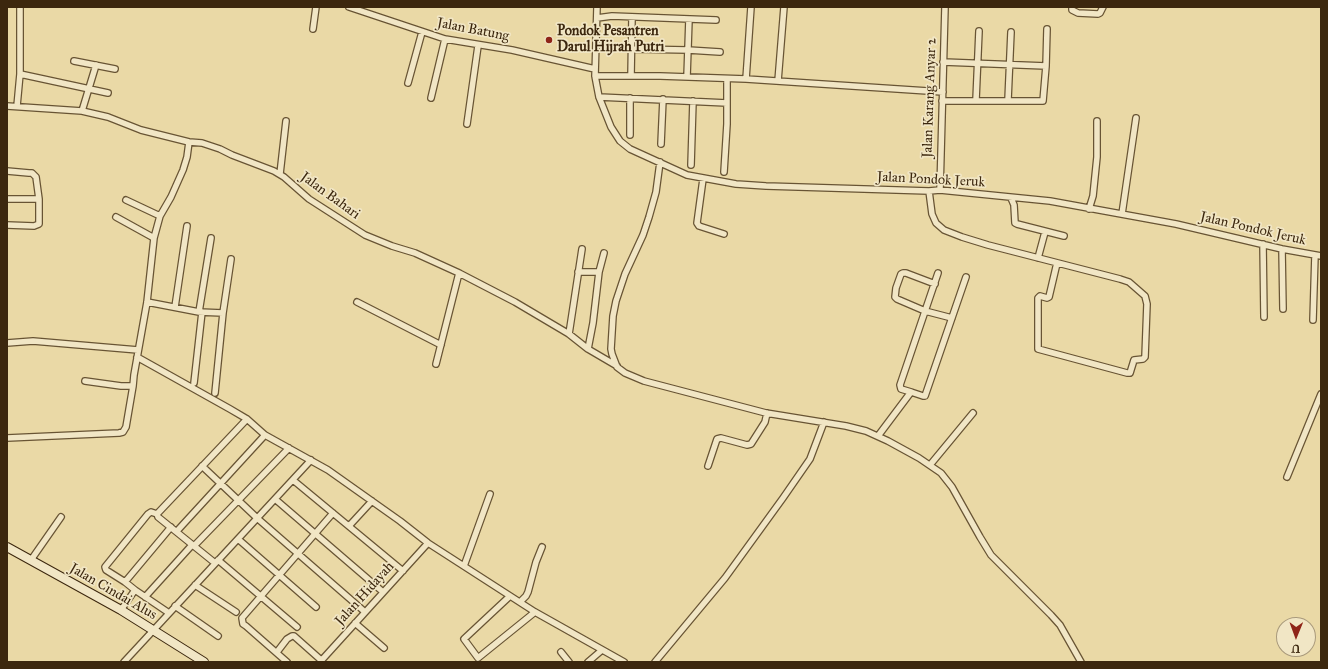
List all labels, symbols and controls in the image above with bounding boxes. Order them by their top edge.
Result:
street label: Jalan Batung [435,15,511,45]
place label: Pondok Pesantren Darul Hijrah Putri [557,24,664,56]
marker: Pondok Pesantren Darul Hijrah Putri [544,35,554,45]
street label: Jalan Karang Anyar 2 [920,38,940,158]
street label: Jalan Bahari [297,169,363,223]
street label: Jalan Pondok Jeruk [877,169,985,191]
street label: Jalan Pondok Jeruk [1198,209,1308,249]
street label: Jalan Hidayah [332,559,398,629]
street label: Jalan Cindai Alus [66,560,160,624]
north arrow [1276,617,1316,657]
text: U [1291,642,1300,655]

